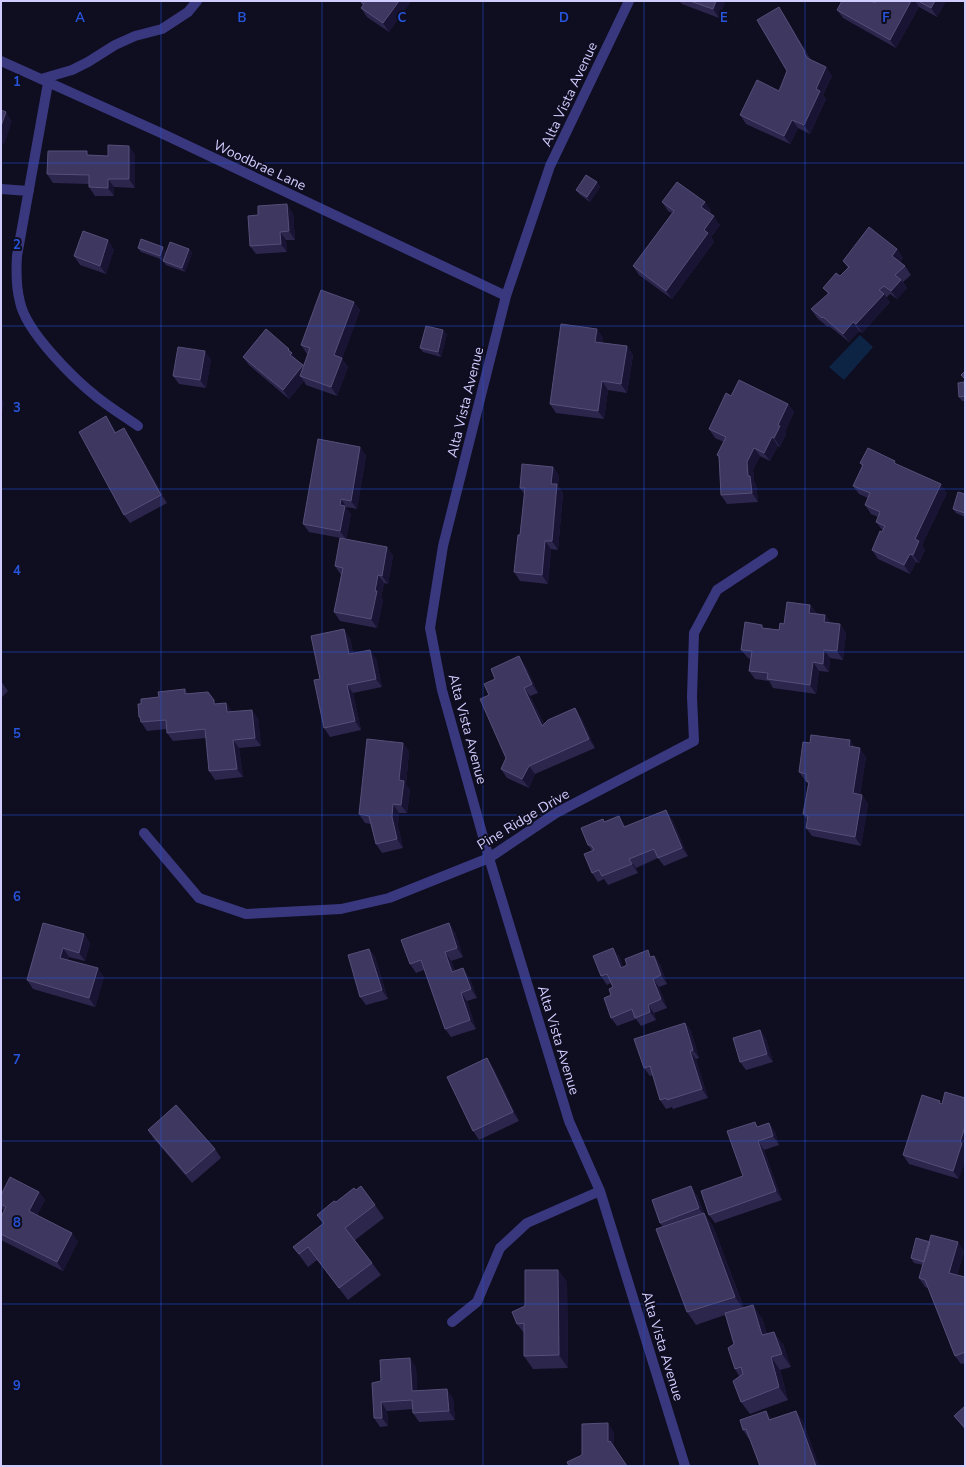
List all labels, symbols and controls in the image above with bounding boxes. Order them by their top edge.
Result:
text: A [75,9,85,27]
text: B [238,9,247,27]
text: C [398,9,407,27]
text: D [559,9,569,27]
text: E [720,9,728,27]
text: F [882,9,890,27]
street label: Alta Vista Avenue [537,39,602,150]
text: 1 [13,73,21,91]
street label: Woodbrae Lane [210,136,309,195]
text: 2 [13,236,21,254]
street label: Alta Vista Avenue [443,345,488,459]
text: 3 [13,399,21,417]
text: 4 [13,562,21,580]
street label: Alta Vista Avenue [444,672,491,786]
text: 5 [13,725,21,743]
street label: Pine Ridge Drive [474,784,573,854]
text: 6 [13,888,21,906]
street label: Alta Vista Avenue [533,983,584,1097]
text: 7 [13,1051,21,1069]
text: 8 [13,1214,21,1232]
street label: Alta Vista Avenue [637,1289,688,1403]
text: 9 [13,1377,21,1395]

